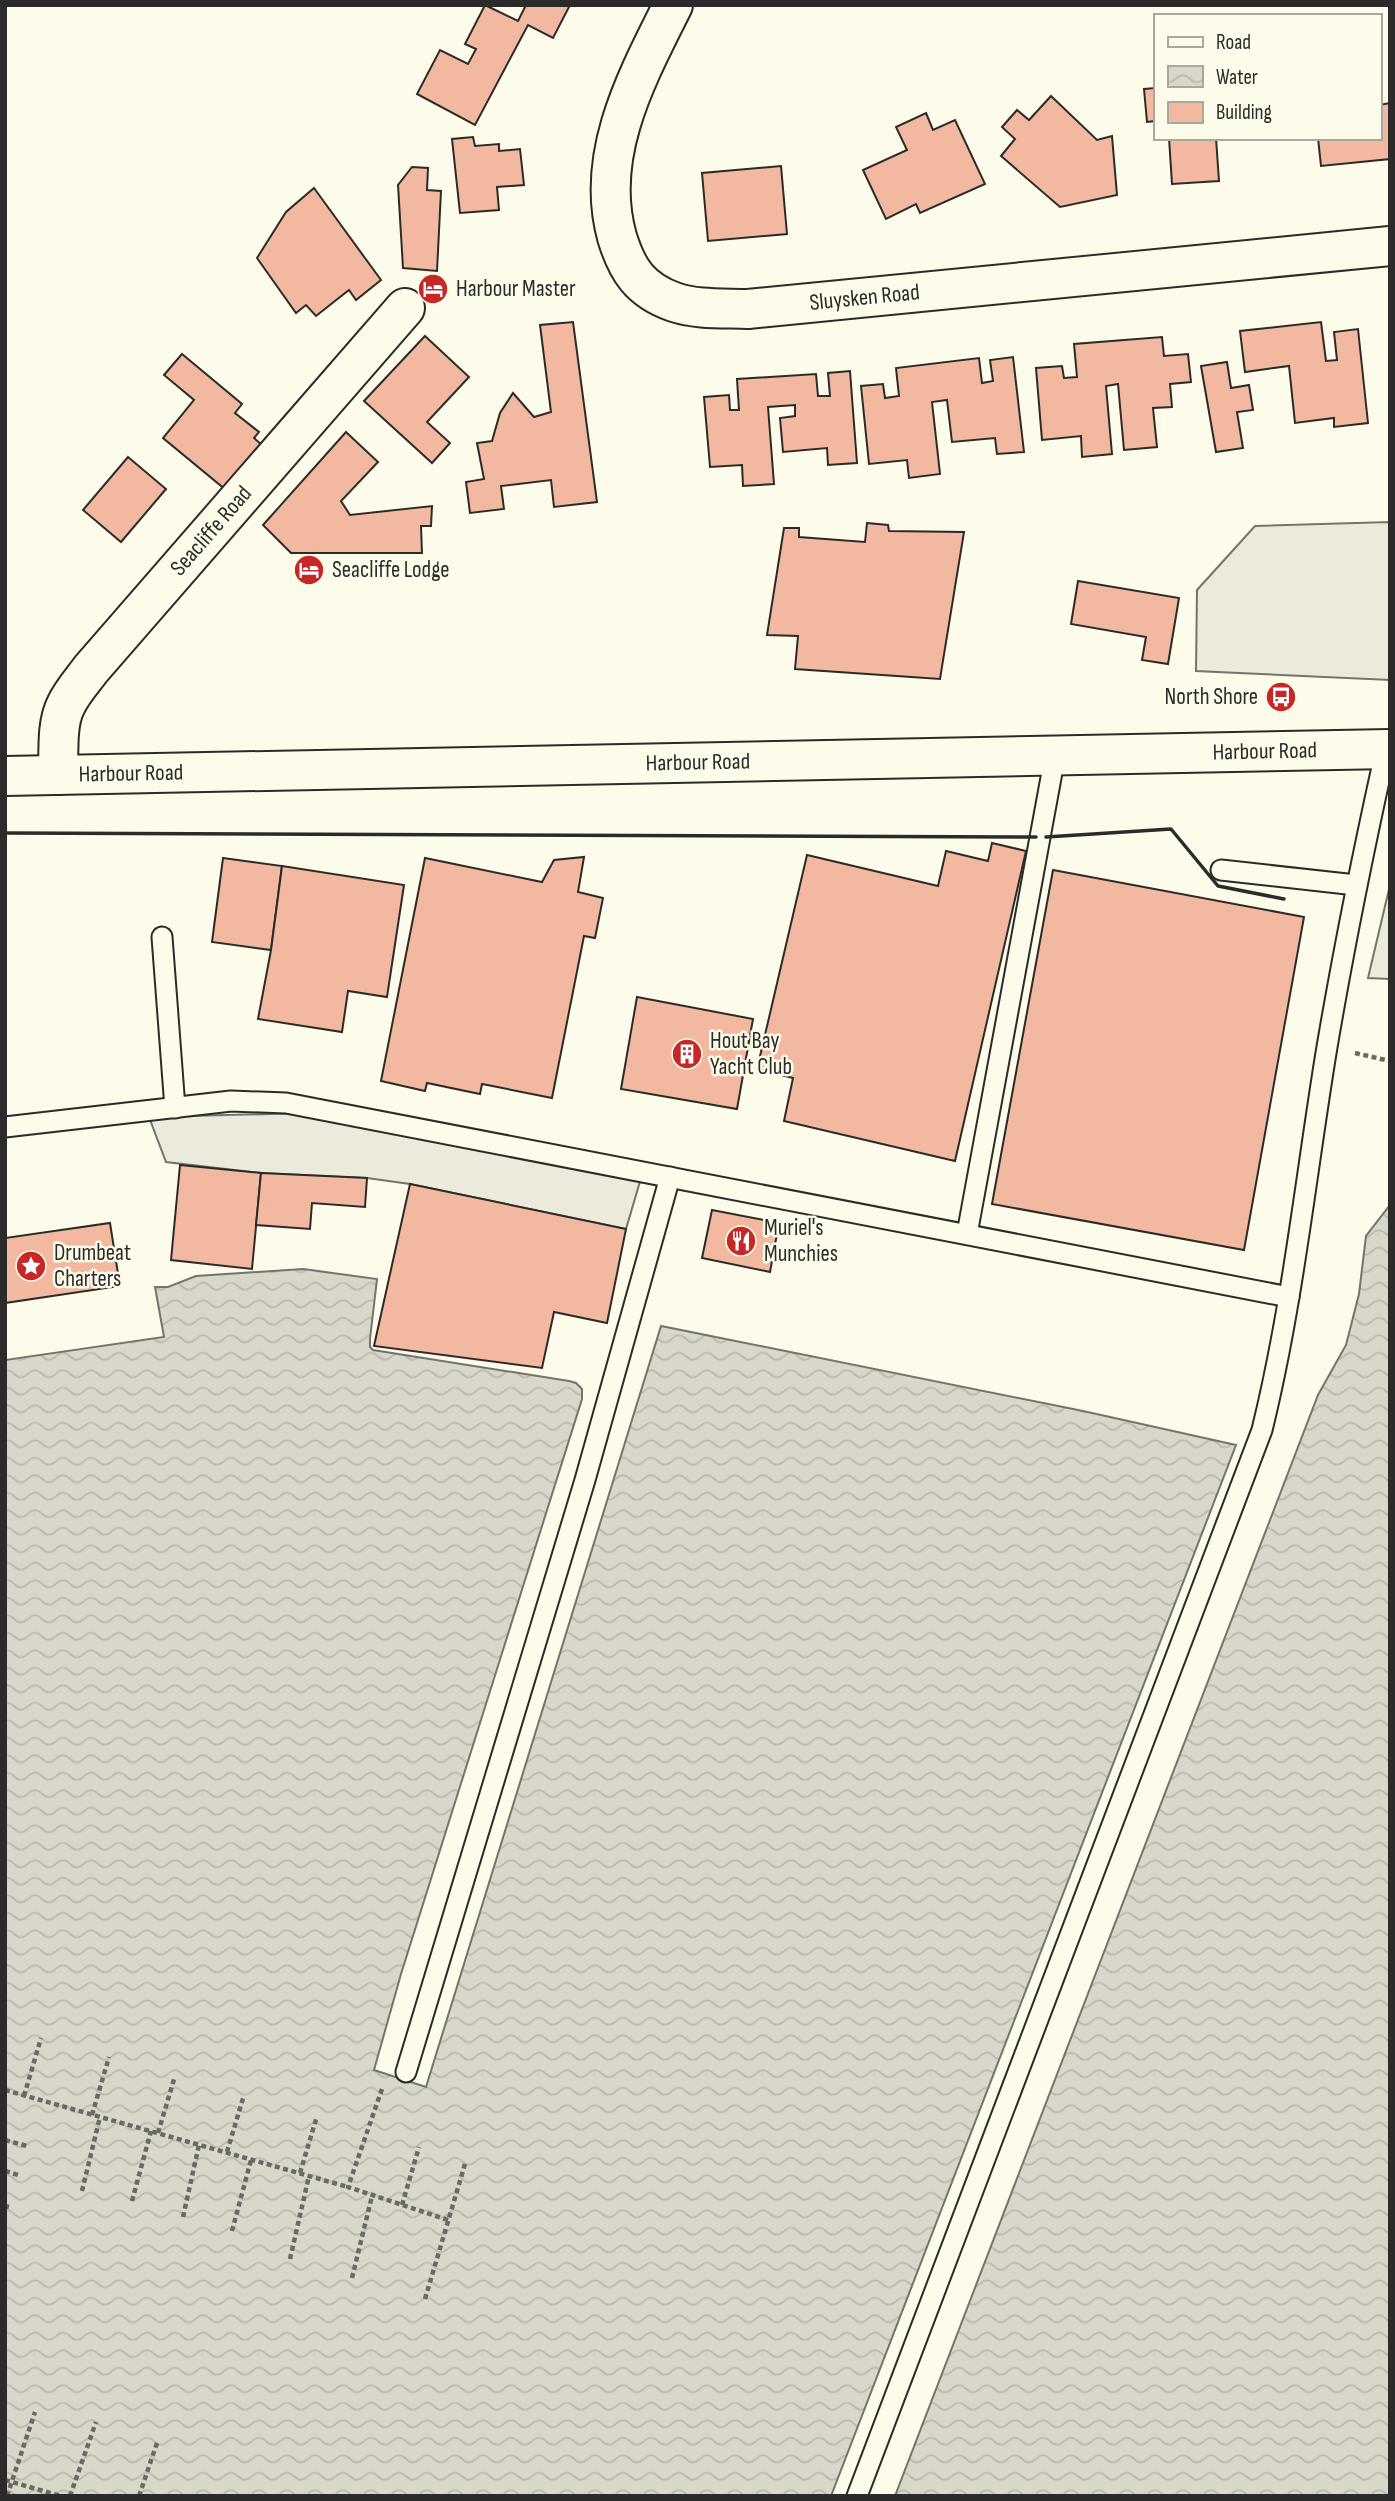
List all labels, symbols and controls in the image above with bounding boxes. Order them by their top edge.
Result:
legend [1154,14,1381,140]
text: Road [1216,30,1251,55]
text: Water [1216,65,1258,90]
text: Building [1216,100,1272,125]
hotel icon: Harbour Master [416,272,450,306]
place label: Harbour Master [456,275,576,303]
street label: Sluysken Road [808,278,921,317]
street label: Seacliffe Road [164,480,258,582]
hotel icon: Seacliffe Lodge [292,553,326,587]
place label: Seacliffe Lodge [332,556,450,584]
bus stop icon: North Shore [1264,680,1298,714]
place label: North Shore [1165,683,1258,711]
street label: Harbour Road [1212,736,1317,766]
street label: Harbour Road [645,747,750,778]
street label: Harbour Road [78,759,183,789]
place label: Hout Bay Yacht Club [710,1027,792,1081]
building icon: Hout Bay Yacht Club [670,1037,704,1071]
place label: Muriel's Munchies [764,1214,838,1268]
restaurant icon: Muriel's Munchies [724,1224,758,1258]
place label: Drumbeat Charters [54,1239,131,1293]
place icon: Drumbeat Charters [14,1249,48,1283]

